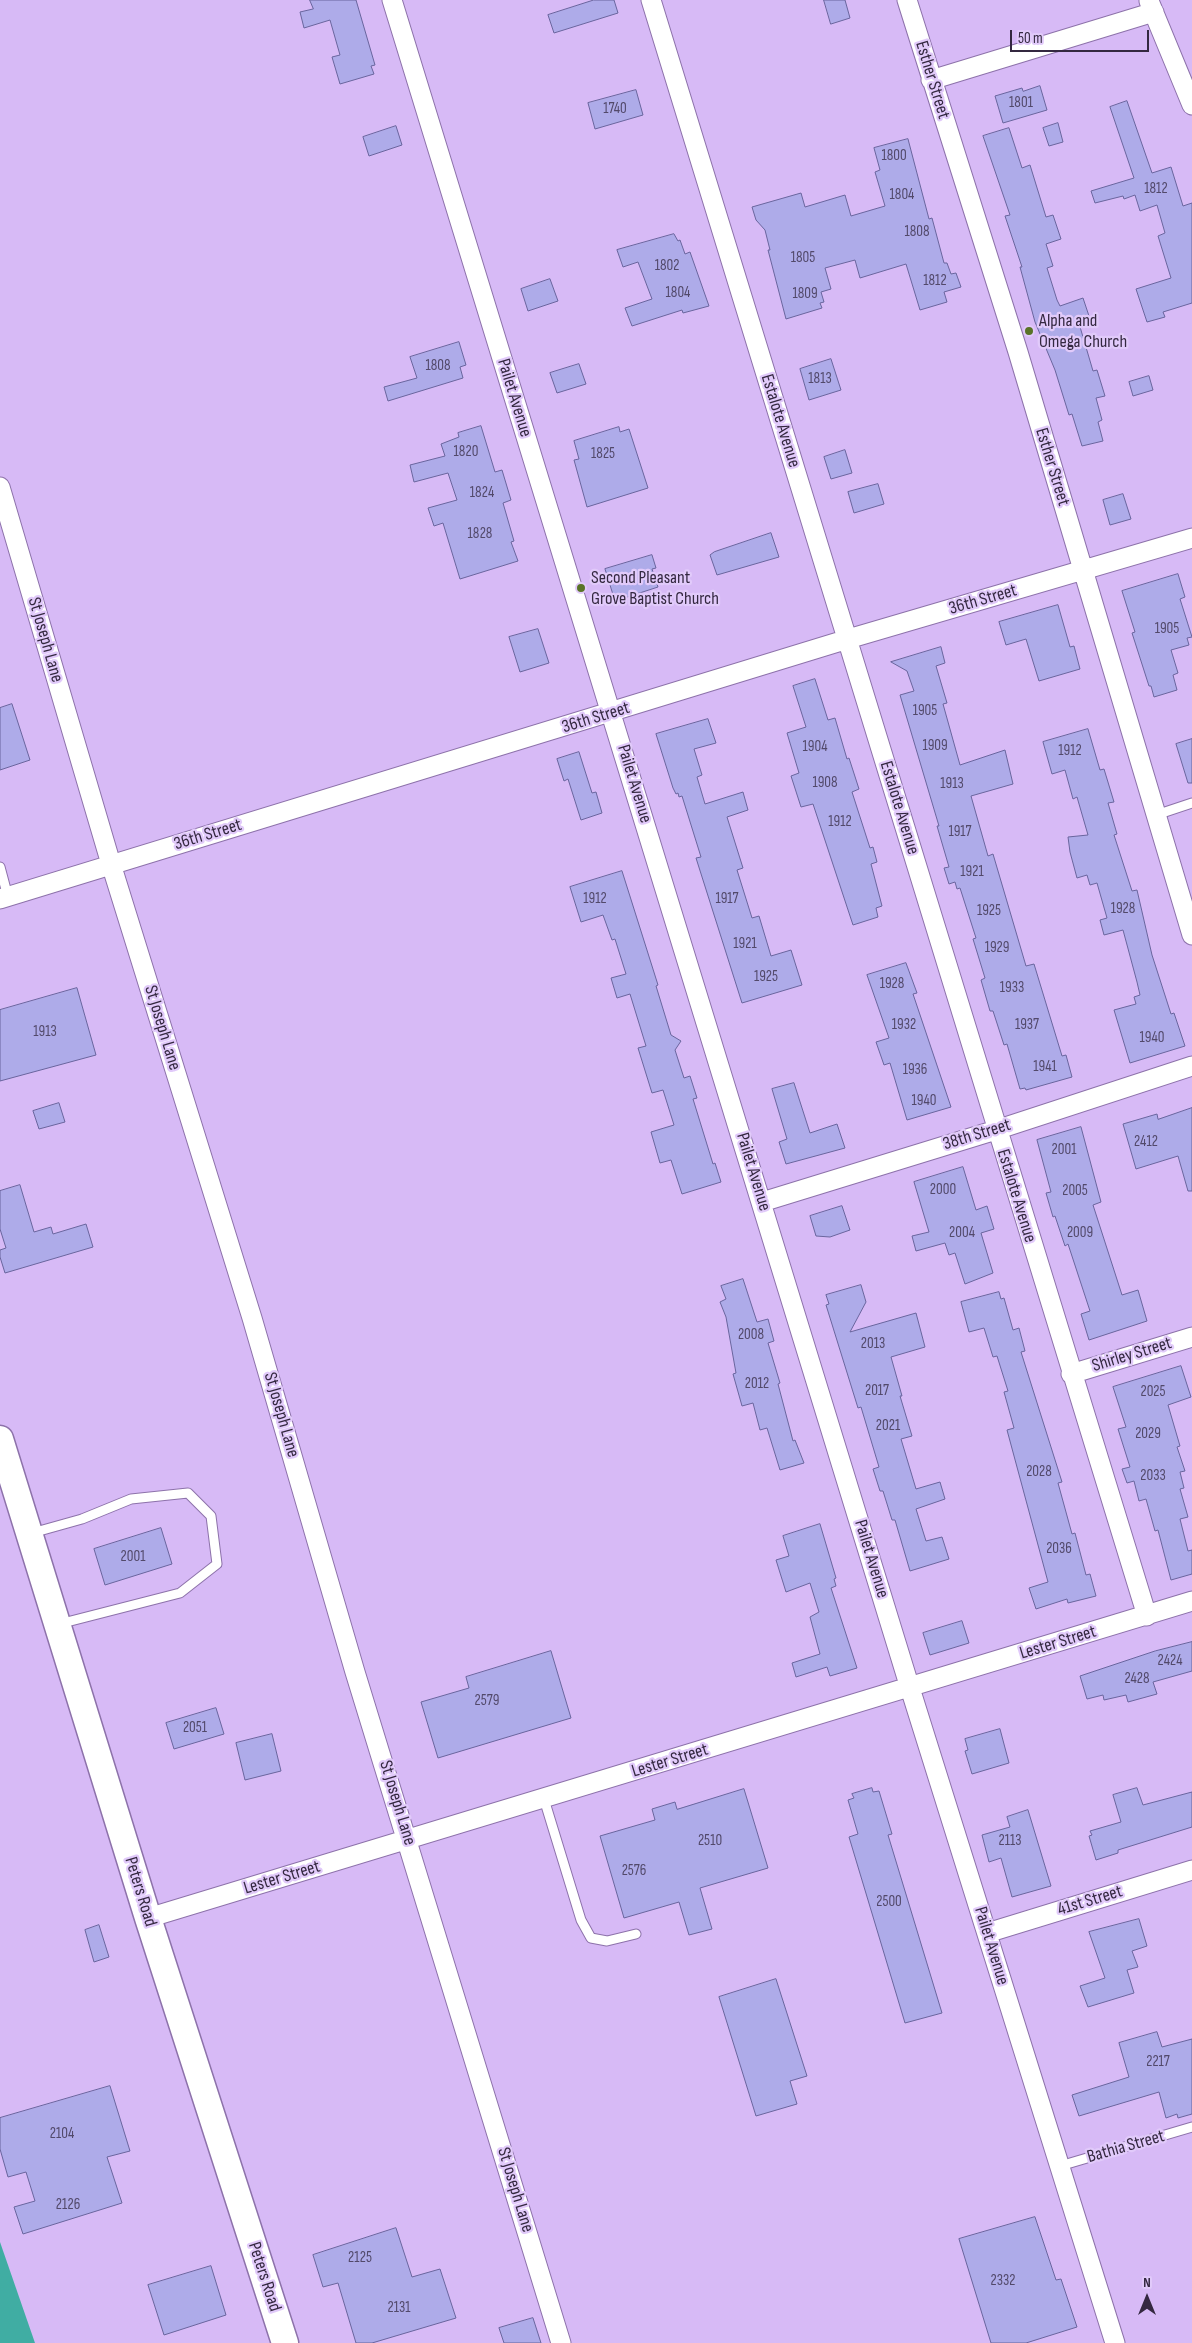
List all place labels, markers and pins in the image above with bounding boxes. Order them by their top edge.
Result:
place label: Alpha and Omega Church [1039,310,1127,352]
marker: Alpha and Omega Church [1023,325,1035,337]
place label: Second Pleasant Grove Baptist Church [591,567,719,610]
marker: Second Pleasant Grove Baptist Church [575,582,587,594]

